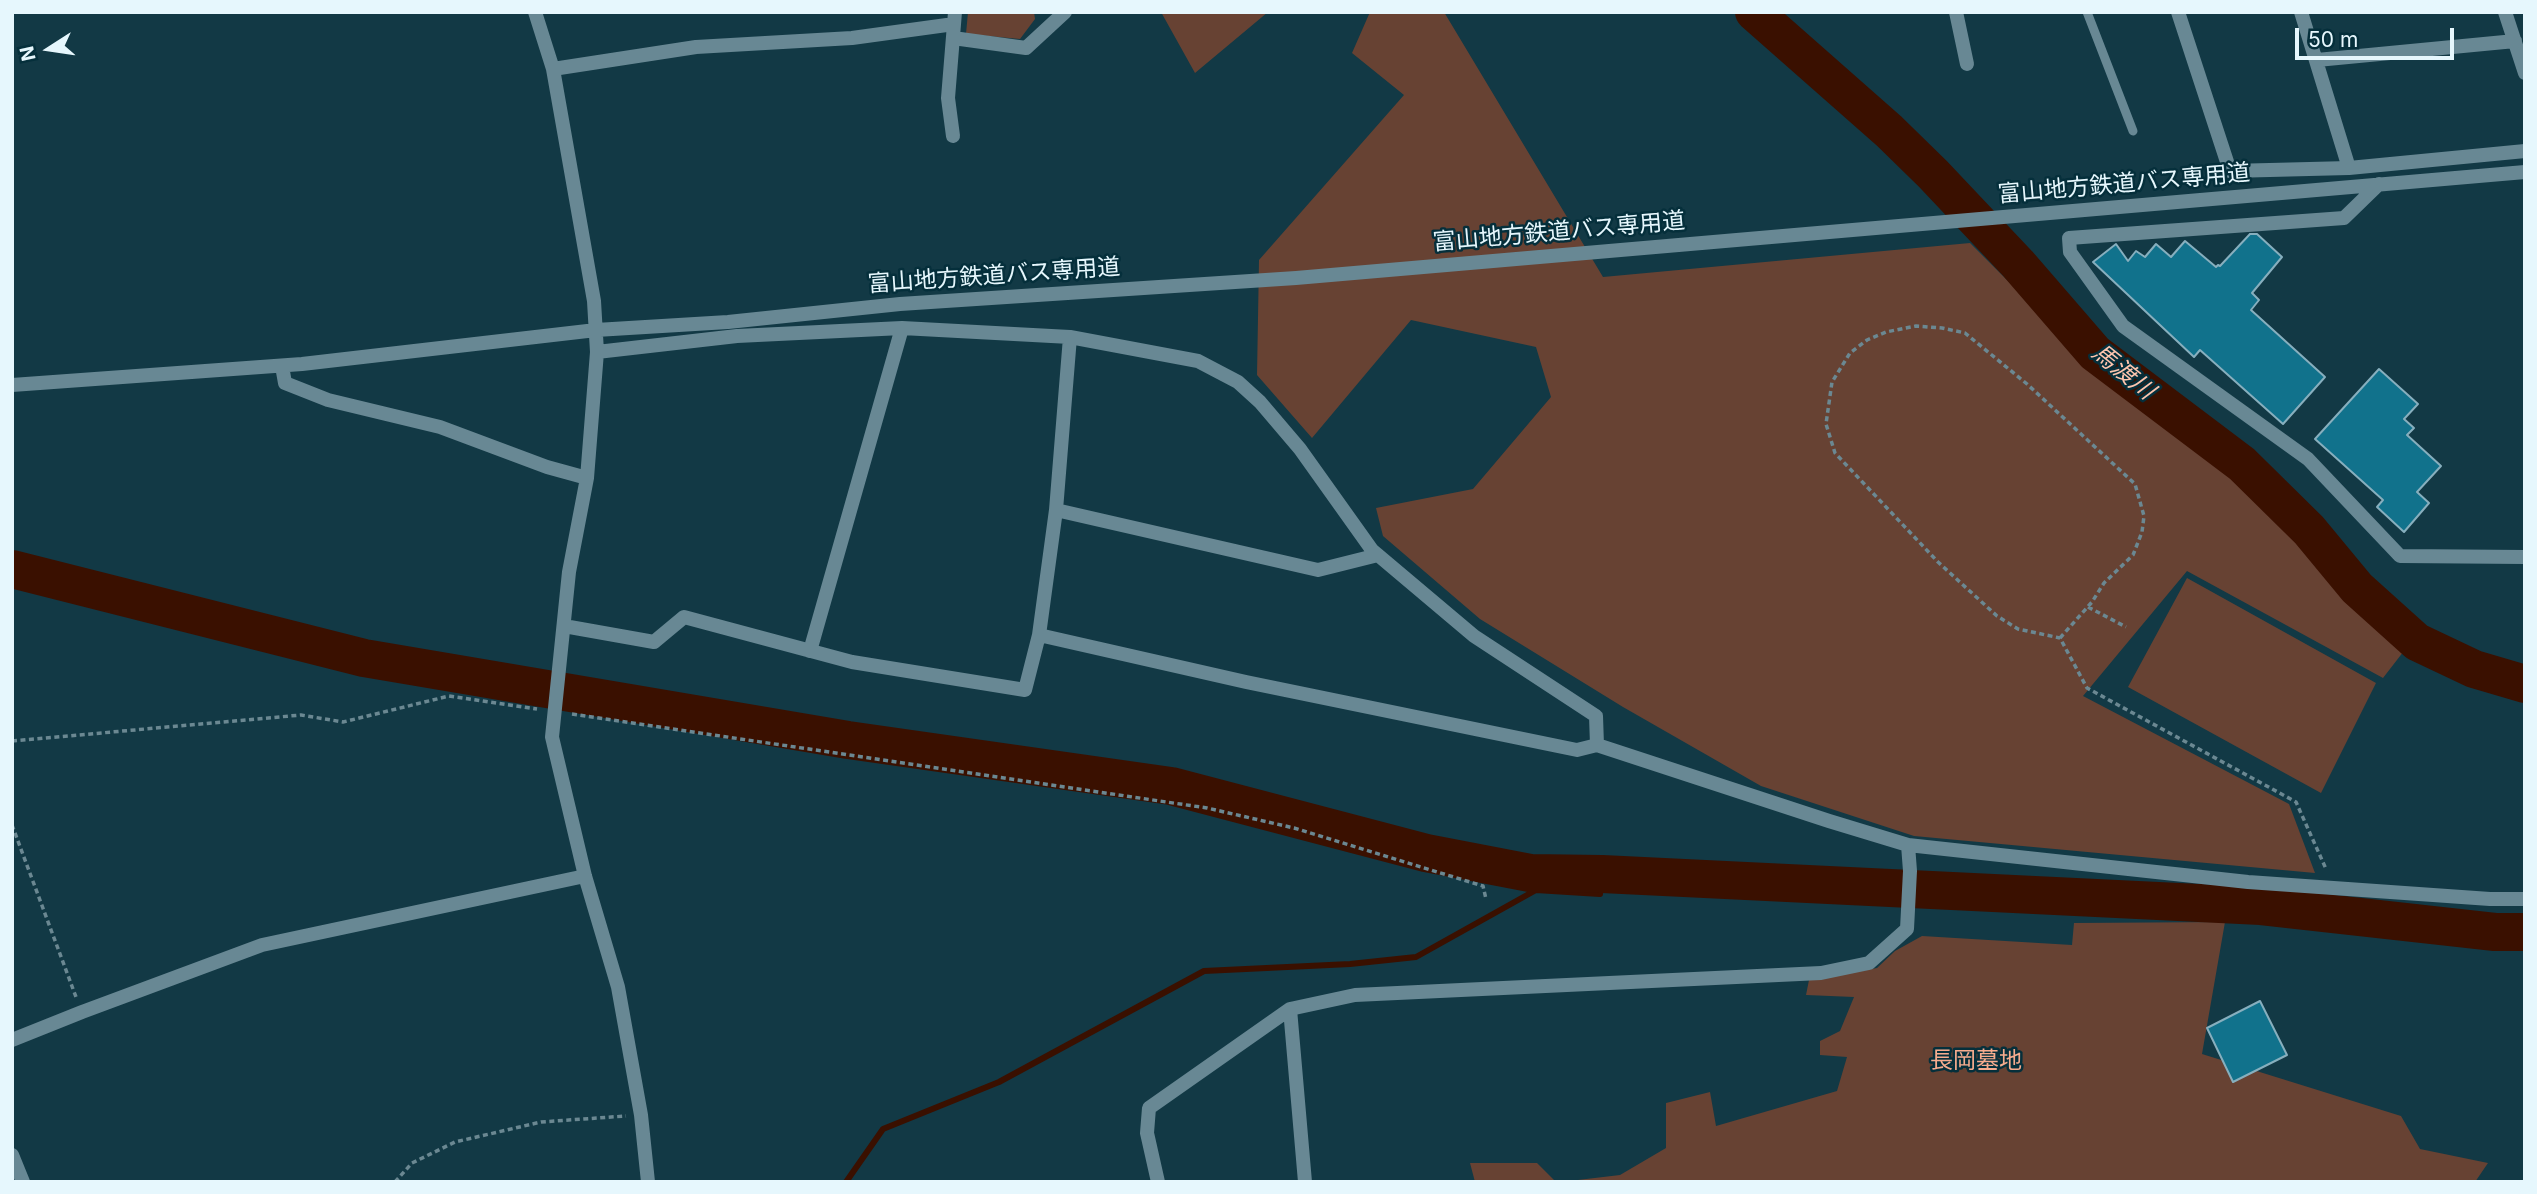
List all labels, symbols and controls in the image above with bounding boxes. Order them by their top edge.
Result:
north arrow [14,14,84,84]
scale bar [2299,14,2458,58]
text: 50 m [2308,27,2358,52]
text: N [15,44,41,63]
street label: 富山地方鉄道バス専用道 [1997,159,2251,209]
street label: 富山地方鉄道バス専用道 [1432,207,1686,257]
street label: 富山地方鉄道バス専用道 [867,253,1121,299]
water label: 馬渡川 [2086,338,2160,406]
park label: 長岡墓地 [1930,1047,2022,1075]

